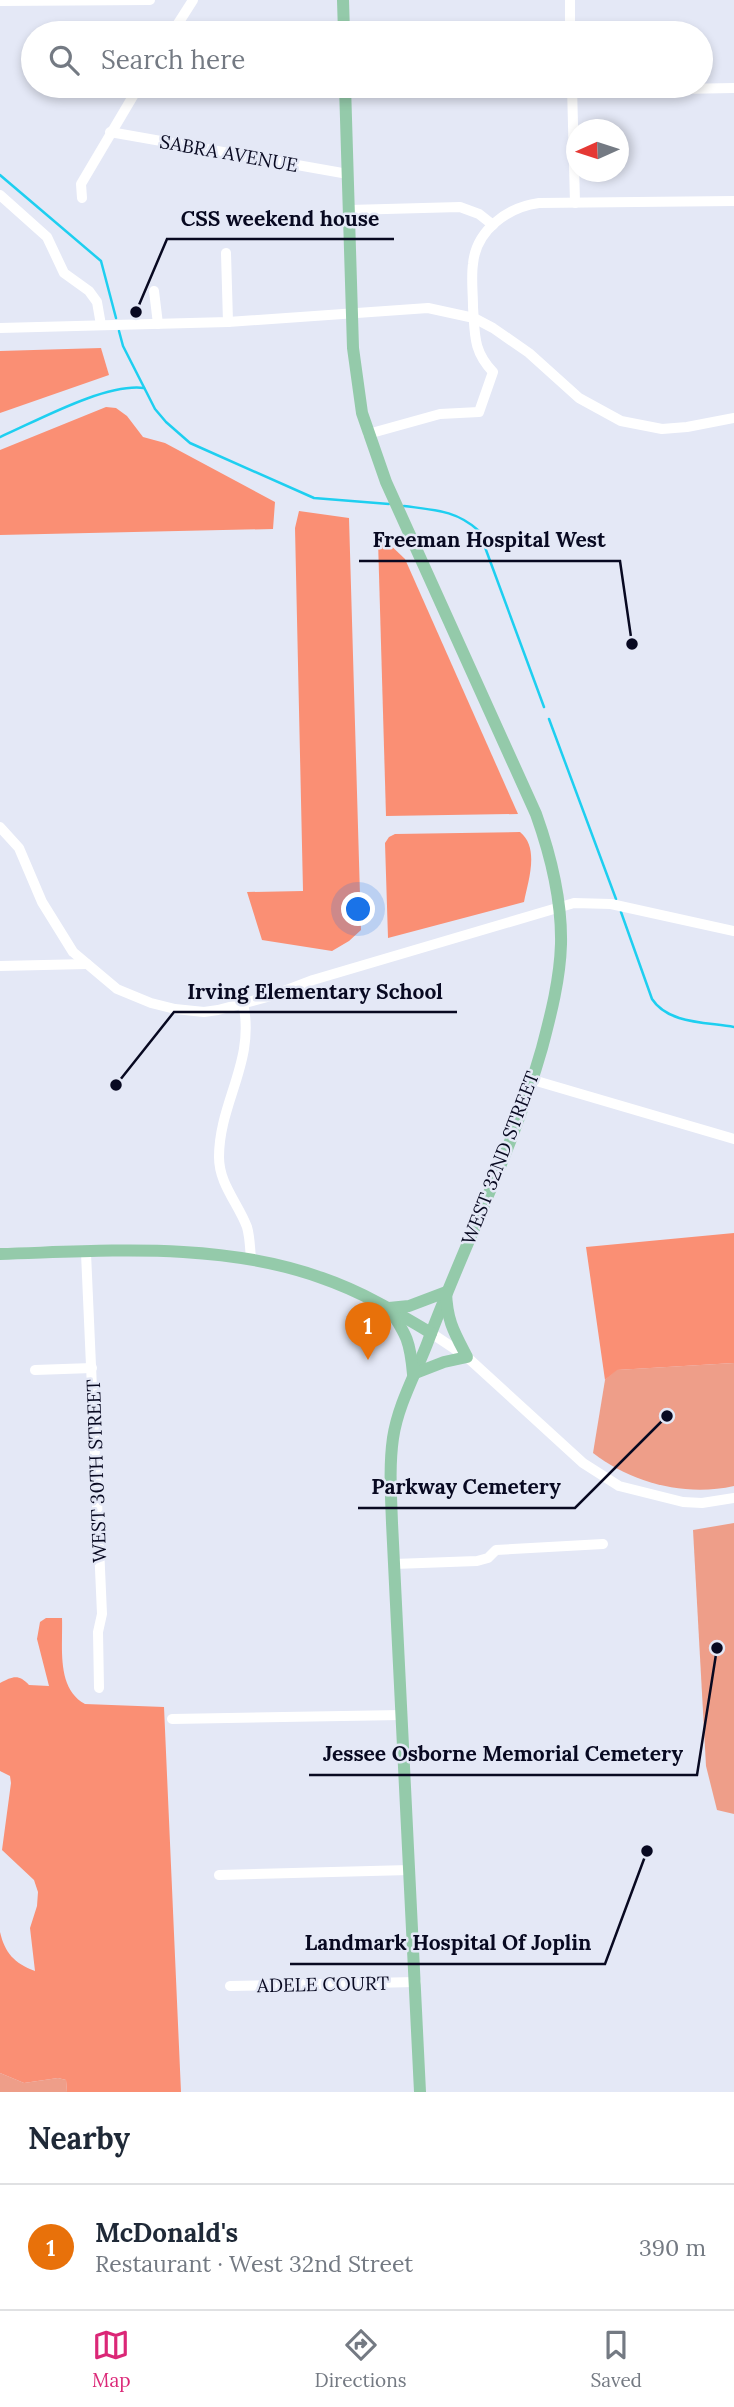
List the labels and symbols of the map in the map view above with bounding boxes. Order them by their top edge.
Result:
north arrow [566,119,629,182]
street label: SABRA AVENUE [158,129,300,177]
callout: CSS weekend house [167,197,394,239]
text: CSS weekend house [181,205,379,232]
callout: Freeman Hospital West [359,519,620,561]
text: Freeman Hospital West [372,526,606,553]
your location [341,892,375,926]
callout: Irving Elementary School [174,970,457,1012]
text: Irving Elementary School [187,978,443,1005]
street label: WEST 32ND STREET [456,1068,544,1248]
pin: 1 [345,1302,391,1360]
street label: WEST 30TH STREET [81,1379,111,1563]
callout: Parkway Cemetery [358,1466,575,1508]
text: Parkway Cemetery [371,1473,561,1500]
callout: Jessee Osborne Memorial Cemetery [309,1733,697,1775]
text: Jessee Osborne Memorial Cemetery [323,1740,683,1767]
callout: Landmark Hospital Of Joplin [290,1922,605,1964]
text: Landmark Hospital Of Joplin [305,1929,592,1956]
street label: ADELE COURT [256,1971,389,1997]

